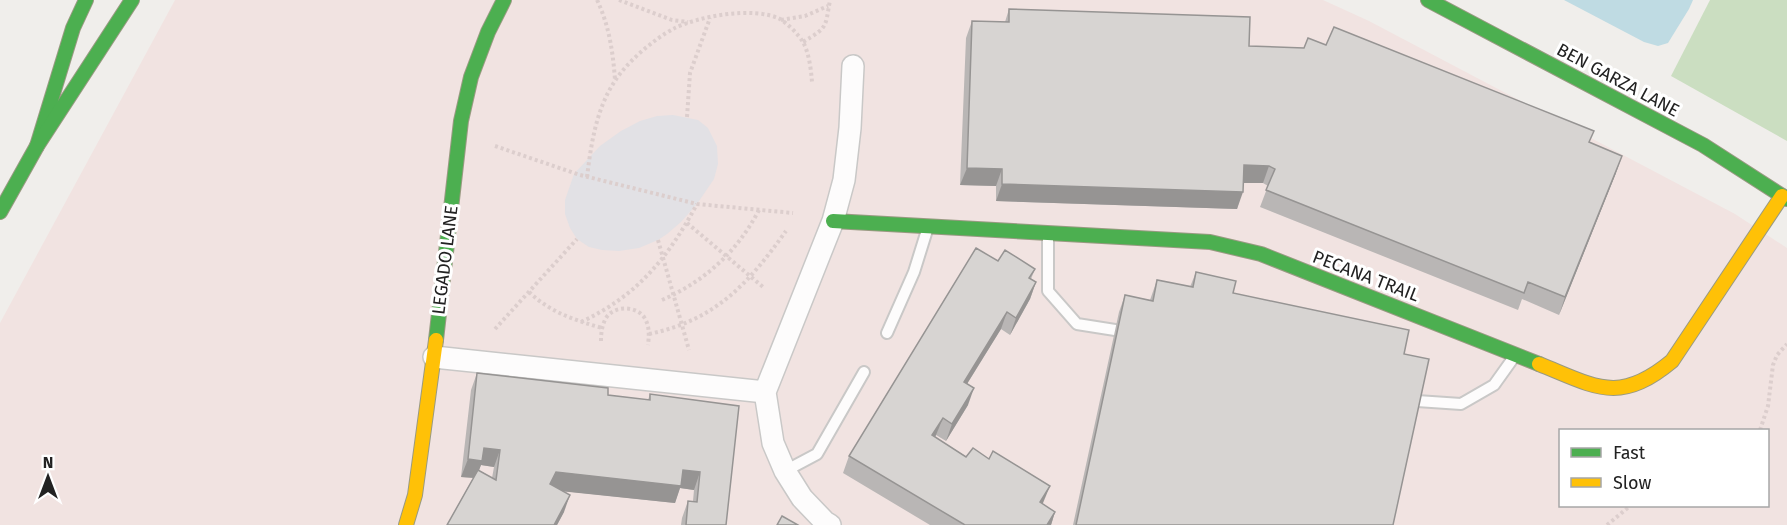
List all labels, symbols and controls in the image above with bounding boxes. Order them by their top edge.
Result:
street label: BEN GARZA LANE [1553,38,1683,122]
street label: LEGADO LANE [427,204,463,316]
street label: PECANA TRAIL [1310,246,1422,306]
legend [1559,429,1769,507]
text: Fast [1613,442,1646,464]
north arrow [18,447,78,507]
text: N [43,453,53,472]
text: Slow [1613,472,1652,494]

